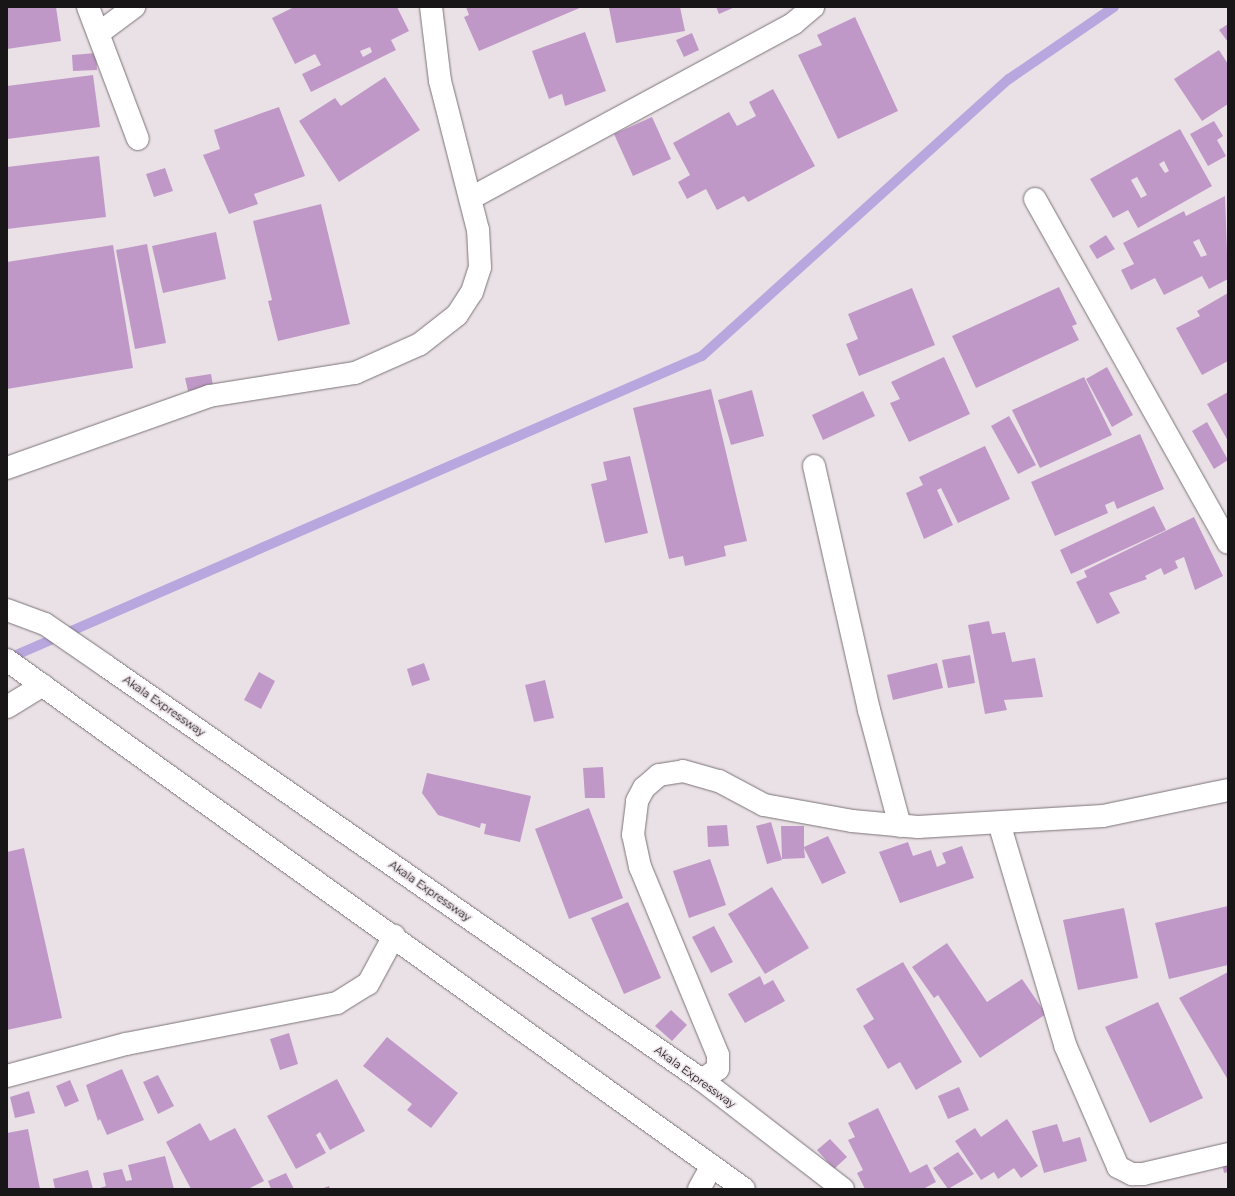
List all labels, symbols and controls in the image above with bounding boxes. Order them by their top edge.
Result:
street label: Akala Expressway [121,673,207,739]
street label: Akala Expressway [387,858,473,924]
street label: Akala Expressway [652,1043,738,1111]

